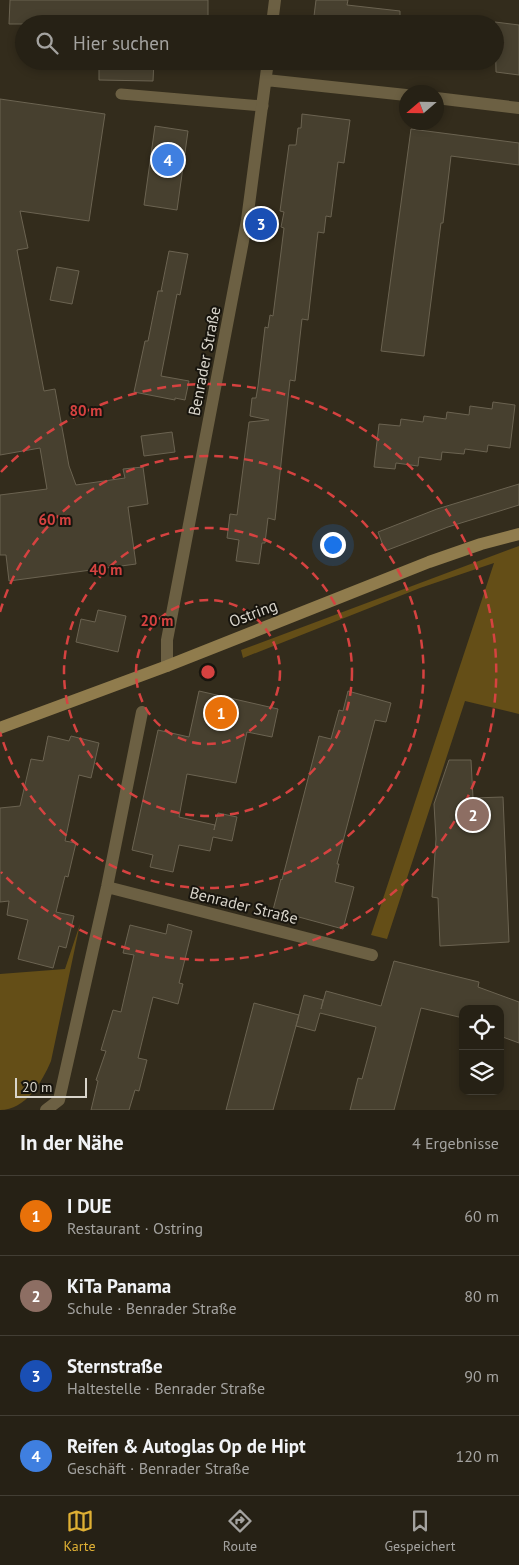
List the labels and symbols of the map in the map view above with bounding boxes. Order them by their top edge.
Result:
north arrow [399,85,444,130]
pin: 4 [152,141,184,179]
pin: 3 [245,205,277,243]
street label: Benrader Straße [184,305,224,417]
text: 80 m [70,401,102,420]
text: 60 m [39,510,71,529]
your location [320,532,346,558]
text: 40 m [90,560,122,579]
street label: Ostring [226,595,280,631]
text: 20 m [141,611,173,630]
centre of rings [199,663,217,681]
pin: 1 [205,694,237,732]
pin: 2 [457,796,489,834]
street label: Benrader Straße [188,882,300,928]
scale bar [15,1075,88,1098]

